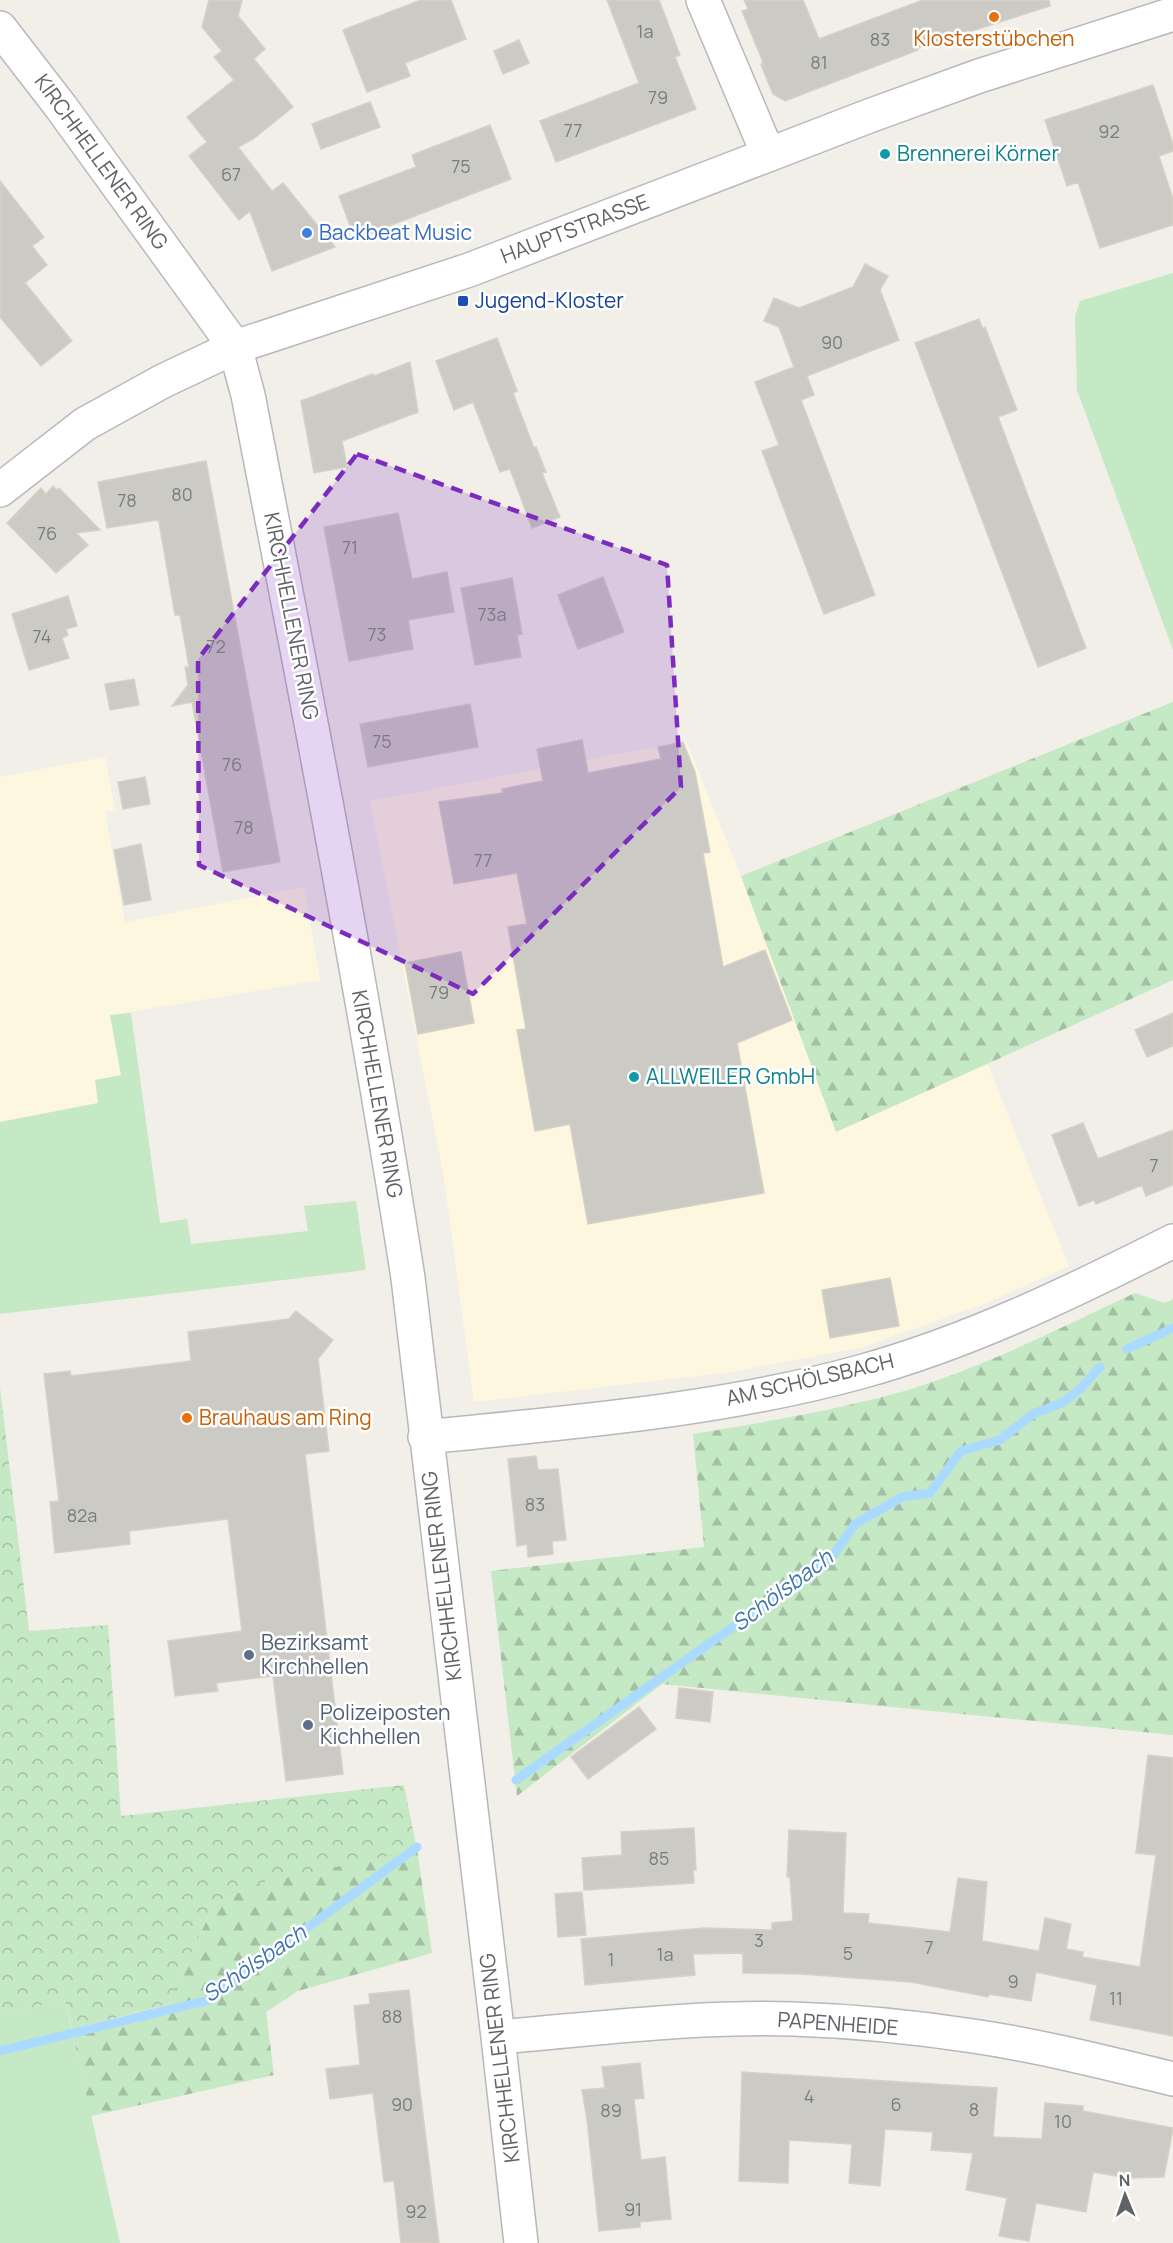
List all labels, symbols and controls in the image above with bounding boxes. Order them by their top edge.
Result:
marker: Klosterstübchen [987,10,1001,24]
house number: 1a [636,19,654,43]
place label: Klosterstübchen [914,24,1075,52]
house number: 83 [870,27,890,51]
house number: 81 [810,50,828,74]
street label: KIRCHHELLENER RING [29,68,175,255]
house number: 79 [648,85,668,109]
house number: 77 [564,118,582,142]
house number: 92 [1098,119,1120,143]
place label: Brennerei Körner [897,139,1059,167]
marker: Brennerei Körner [878,147,892,161]
house number: 75 [451,154,471,178]
house number: 67 [221,162,241,186]
street label: HAUPTSTRASSE [496,187,653,269]
place label: Backbeat Music [319,218,472,246]
marker: Backbeat Music [300,226,314,240]
place label: Jugend-Kloster [475,286,624,314]
marker: Jugend-Kloster [456,294,470,308]
house number: 90 [821,330,843,354]
house number: 80 [171,482,193,506]
house number: 78 [117,488,137,512]
street label: KIRCHHELLENER RING [258,510,326,722]
house number: 76 [37,521,57,545]
house number: 71 [342,535,358,559]
house number: 73a [478,602,507,626]
house number: 73 [368,622,387,646]
house number: 74 [33,624,51,648]
house number: 72 [206,634,226,658]
house number: 75 [372,729,392,753]
house number: 76 [222,752,242,776]
house number: 78 [234,815,254,839]
house number: 77 [474,848,492,872]
house number: 79 [429,980,449,1004]
street label: KIRCHHELLENER RING [346,988,410,1200]
place label: ALLWEILER GmbH [646,1062,815,1090]
marker: ALLWEILER GmbH [627,1070,641,1084]
house number: 7 [1149,1153,1159,1177]
street label: AM SCHÖLSBACH [723,1346,896,1412]
place label: Brauhaus am Ring [199,1403,372,1431]
marker: Brauhaus am Ring [180,1411,194,1425]
street label: KIRCHHELLENER RING [414,1470,468,1682]
house number: 83 [525,1492,545,1516]
house number: 82a [67,1503,97,1527]
water label: Schölsbach [725,1542,839,1638]
place label: Bezirksamt Kirchhellen [261,1628,369,1680]
marker: Bezirksamt Kirchhellen [242,1648,256,1662]
place label: Polizeiposten Kichhellen [320,1698,451,1750]
marker: Polizeiposten Kichhellen [301,1718,315,1732]
house number: 85 [649,1846,669,1870]
water label: Schölsbach [196,1917,312,2009]
house number: 3 [754,1928,764,1952]
house number: 7 [924,1935,934,1959]
house number: 5 [843,1941,853,1965]
house number: 1a [656,1942,674,1966]
house number: 1 [607,1947,615,1971]
street label: KIRCHHELLENER RING [472,1952,526,2164]
house number: 9 [1007,1969,1019,1993]
house number: 11 [1109,1986,1123,2010]
house number: 88 [382,2004,402,2028]
street label: PAPENHEIDE [777,2005,900,2041]
house number: 4 [804,2084,814,2108]
house number: 90 [391,2092,413,2116]
house number: 6 [890,2092,902,2116]
house number: 8 [969,2097,979,2121]
house number: 89 [600,2098,622,2122]
house number: 10 [1054,2109,1072,2133]
north arrow [1095,2165,1155,2225]
text: N [1118,2169,1131,2191]
house number: 91 [624,2197,642,2221]
house number: 92 [405,2199,427,2223]

